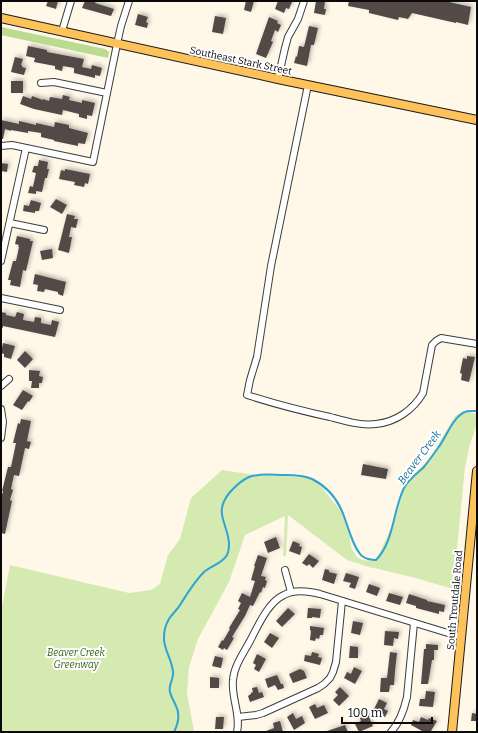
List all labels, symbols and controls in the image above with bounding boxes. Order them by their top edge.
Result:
street label: Southeast Stark Street [189,44,293,78]
water label: Beaver Creek [395,427,444,487]
street label: South Troutdale Road [445,550,465,650]
park label: Beaver Creek Greenway [47,647,106,671]
scale bar [342,699,432,725]
text: 100 m [348,706,383,720]

